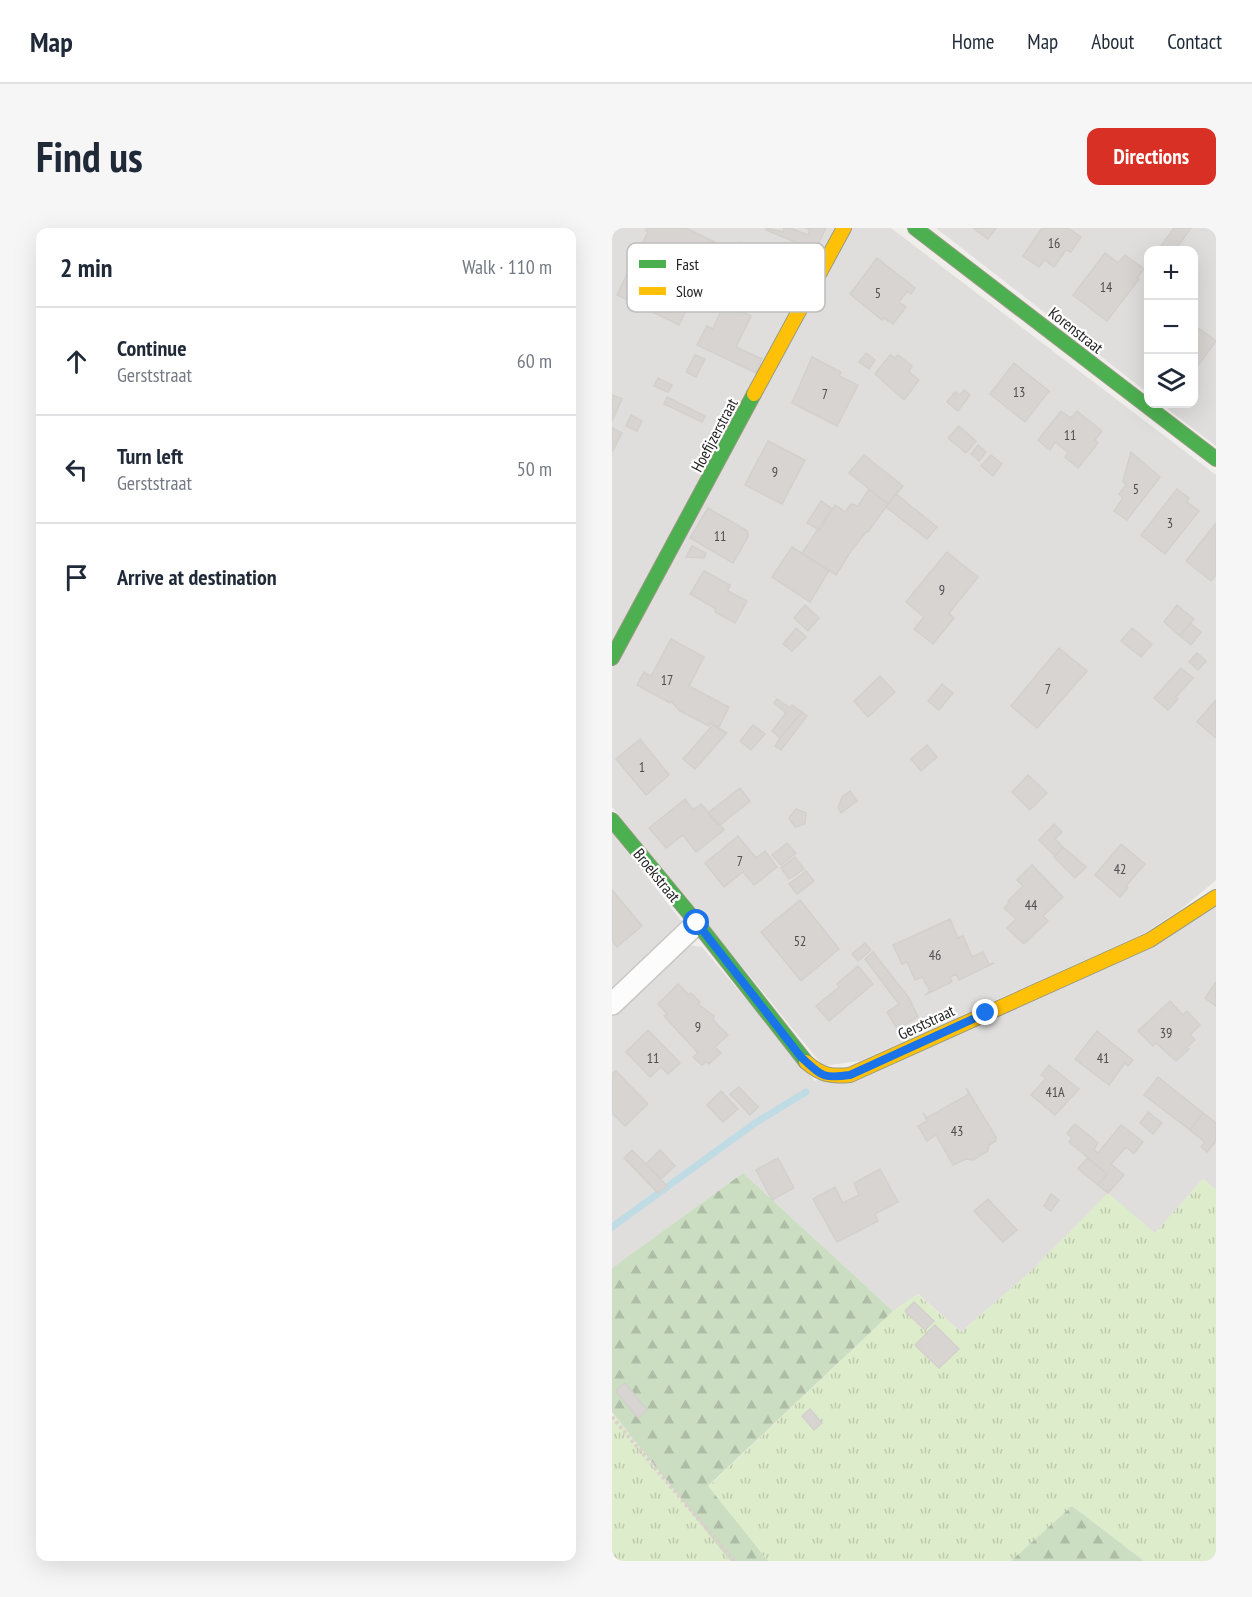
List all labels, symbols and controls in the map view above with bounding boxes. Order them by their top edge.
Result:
text: Map [30,23,73,60]
text: Home [952,28,994,55]
text: Map [1027,28,1058,55]
text: About [1091,28,1134,55]
text: Contact [1167,28,1222,55]
button: Directions [1087,128,1216,185]
text: Find us [36,129,143,184]
house number: 16 [1048,234,1060,252]
legend [627,243,825,312]
map controls [1144,246,1198,408]
button: + [1144,246,1198,300]
text: 2 min [60,251,113,284]
text: Walk · 110 m [462,254,552,280]
text: Fast [676,254,699,274]
house number: 14 [1100,278,1113,296]
text: Slow [676,281,703,301]
house number: 5 [875,284,881,302]
button: − [1144,300,1198,354]
street label: Korenstraat [1045,303,1108,358]
text: Continue [117,334,187,362]
icon: ahead [60,345,93,378]
text: 60 m [517,348,552,374]
button: layers [1144,354,1198,408]
text: Gerststraat [117,362,192,388]
house number: 13 [1013,383,1025,401]
house number: 7 [822,385,828,403]
street label: Hoefijzerstraat [686,394,742,475]
house number: 11 [1064,426,1076,444]
text: Turn left [117,442,183,470]
icon: left [60,453,93,486]
text: 50 m [517,456,552,482]
house number: 9 [772,463,778,481]
text: Gerststraat [117,470,192,496]
house number: 5 [1133,480,1139,498]
house number: 3 [1167,514,1173,532]
house number: 11 [714,527,726,545]
icon: arrive [60,561,93,594]
text: Arrive at destination [117,563,277,591]
house number: 9 [939,581,945,599]
house number: 17 [661,671,673,689]
house number: 7 [1045,680,1051,698]
house number: 1 [639,758,645,776]
street label: Broekstraat [629,844,685,906]
house number: 7 [737,852,743,870]
house number: 42 [1114,860,1126,878]
house number: 44 [1025,896,1038,914]
route start [683,909,709,935]
house number: 52 [794,932,806,950]
house number: 46 [929,946,941,964]
route end [972,999,998,1025]
street label: Gerststraat [895,1000,958,1044]
house number: 9 [695,1018,701,1036]
house number: 39 [1160,1024,1172,1042]
house number: 11 [647,1049,659,1067]
house number: 41 [1097,1049,1109,1067]
house number: 41A [1045,1083,1065,1101]
house number: 43 [951,1122,963,1140]

